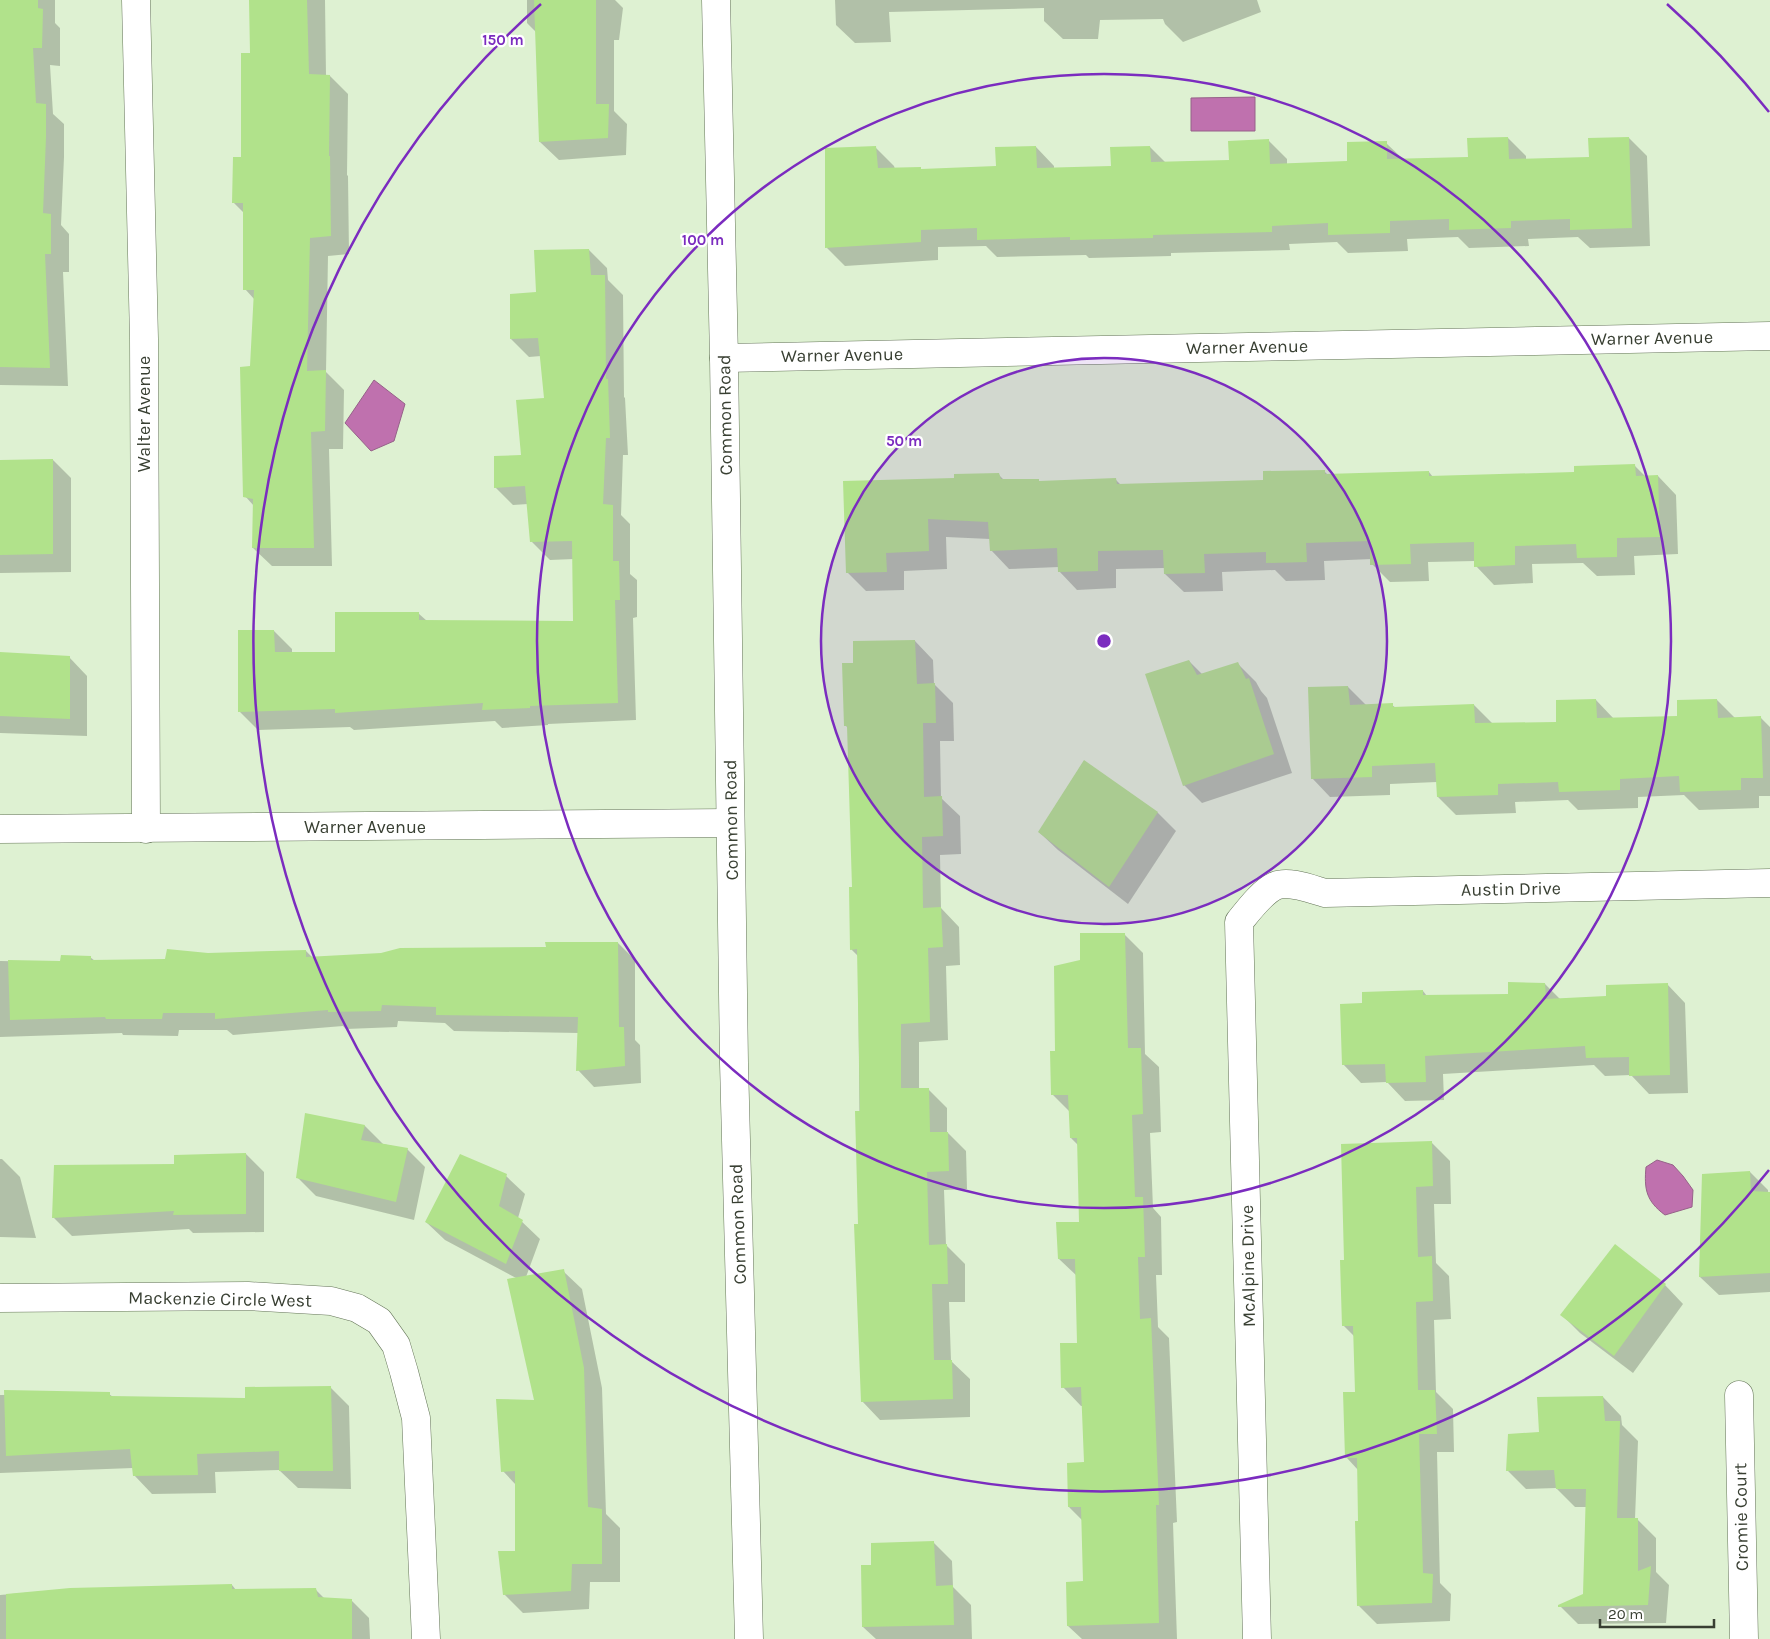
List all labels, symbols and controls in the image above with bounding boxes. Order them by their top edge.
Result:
text: 150 m [482,31,524,49]
text: 100 m [682,231,724,249]
street label: Warner Avenue [1591,326,1713,350]
street label: Warner Avenue [1186,335,1308,359]
street label: Warner Avenue [781,343,903,367]
street label: Common Road [713,354,737,476]
street label: Walter Avenue [133,356,155,472]
text: 50 m [886,432,922,450]
centre of rings [1095,632,1113,650]
street label: Common Road [719,759,743,881]
street label: Warner Avenue [304,816,426,838]
street label: Austin Drive [1461,877,1561,901]
street label: Common Road [725,1163,751,1285]
street label: McAlpine Drive [1236,1205,1260,1327]
street label: Mackenzie Circle West [128,1286,312,1312]
street label: Cromie Court [1729,1463,1753,1571]
scale bar [1600,1596,1714,1628]
text: 20 m [1608,1605,1643,1623]

